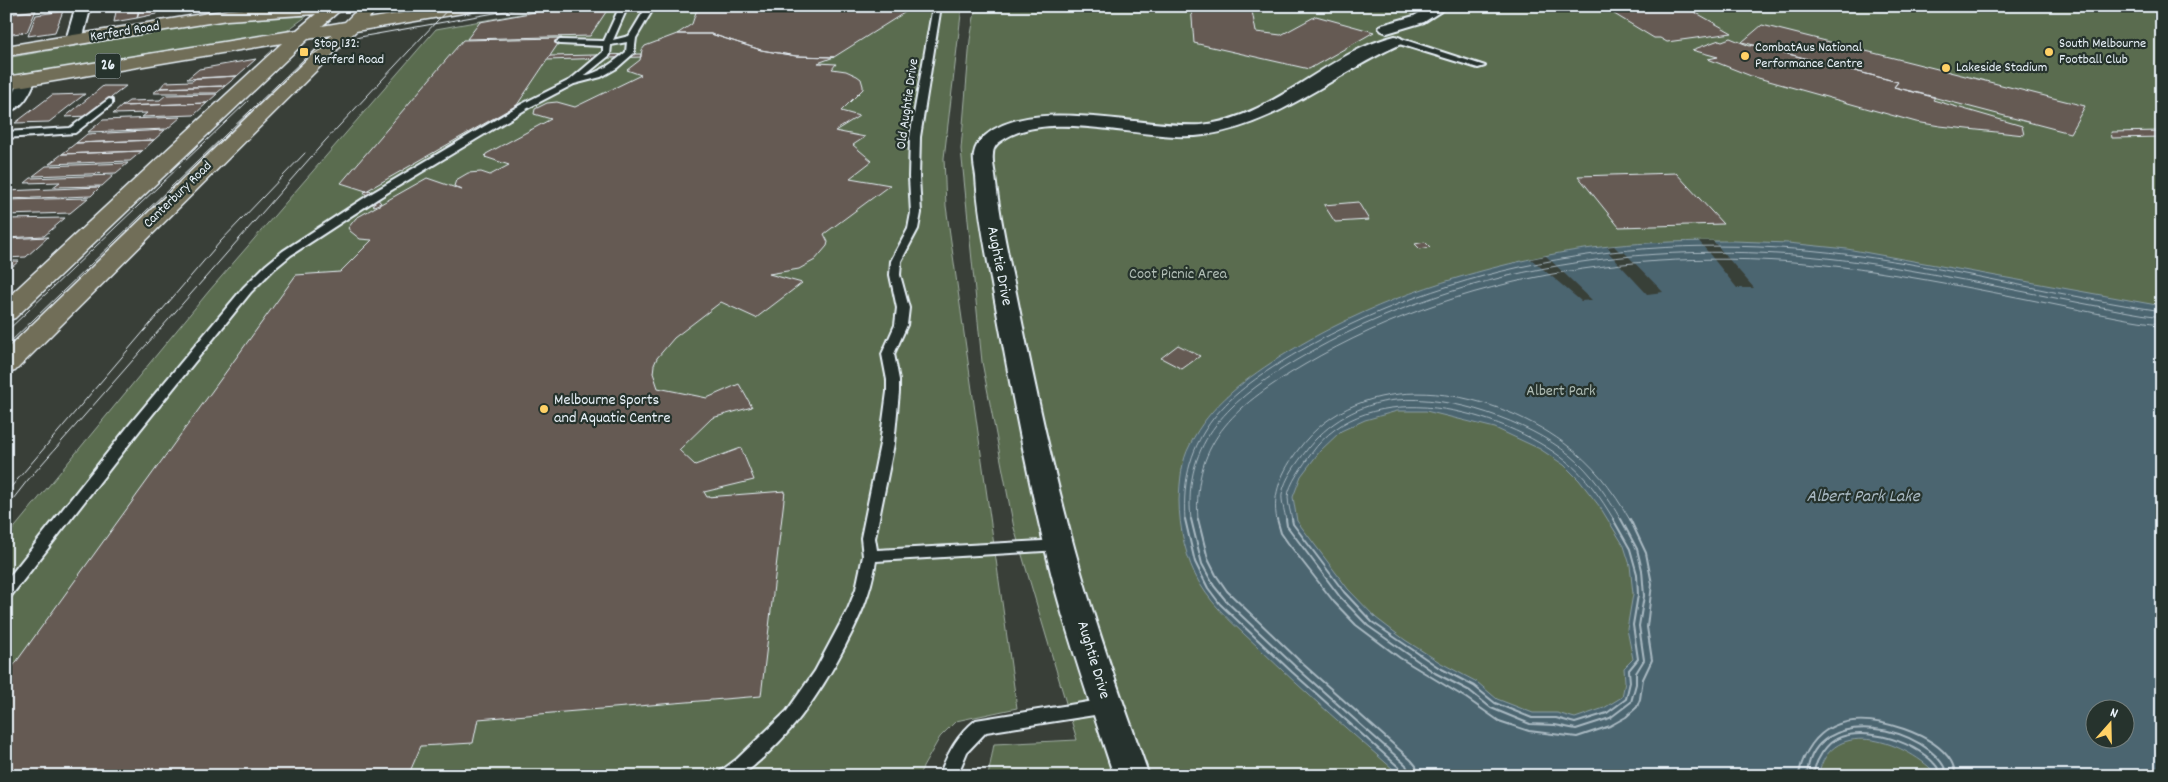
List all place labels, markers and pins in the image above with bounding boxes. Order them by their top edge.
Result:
place label: Stop 132: Kerferd Road [314,34,384,70]
place label: South Melbourne Football Club [2059,34,2146,70]
place label: CombatAus National Performance Centre [1755,38,1863,74]
marker: Stop 132: Kerferd Road [298,46,310,58]
marker: South Melbourne Football Club [2043,46,2055,58]
marker: CombatAus National Performance Centre [1739,50,1751,62]
place label: Lakeside Stadium [1956,58,2047,78]
marker: Lakeside Stadium [1940,62,1952,74]
place label: Melbourne Sports and Aquatic Centre [554,389,670,430]
marker: Melbourne Sports and Aquatic Centre [538,403,550,415]

